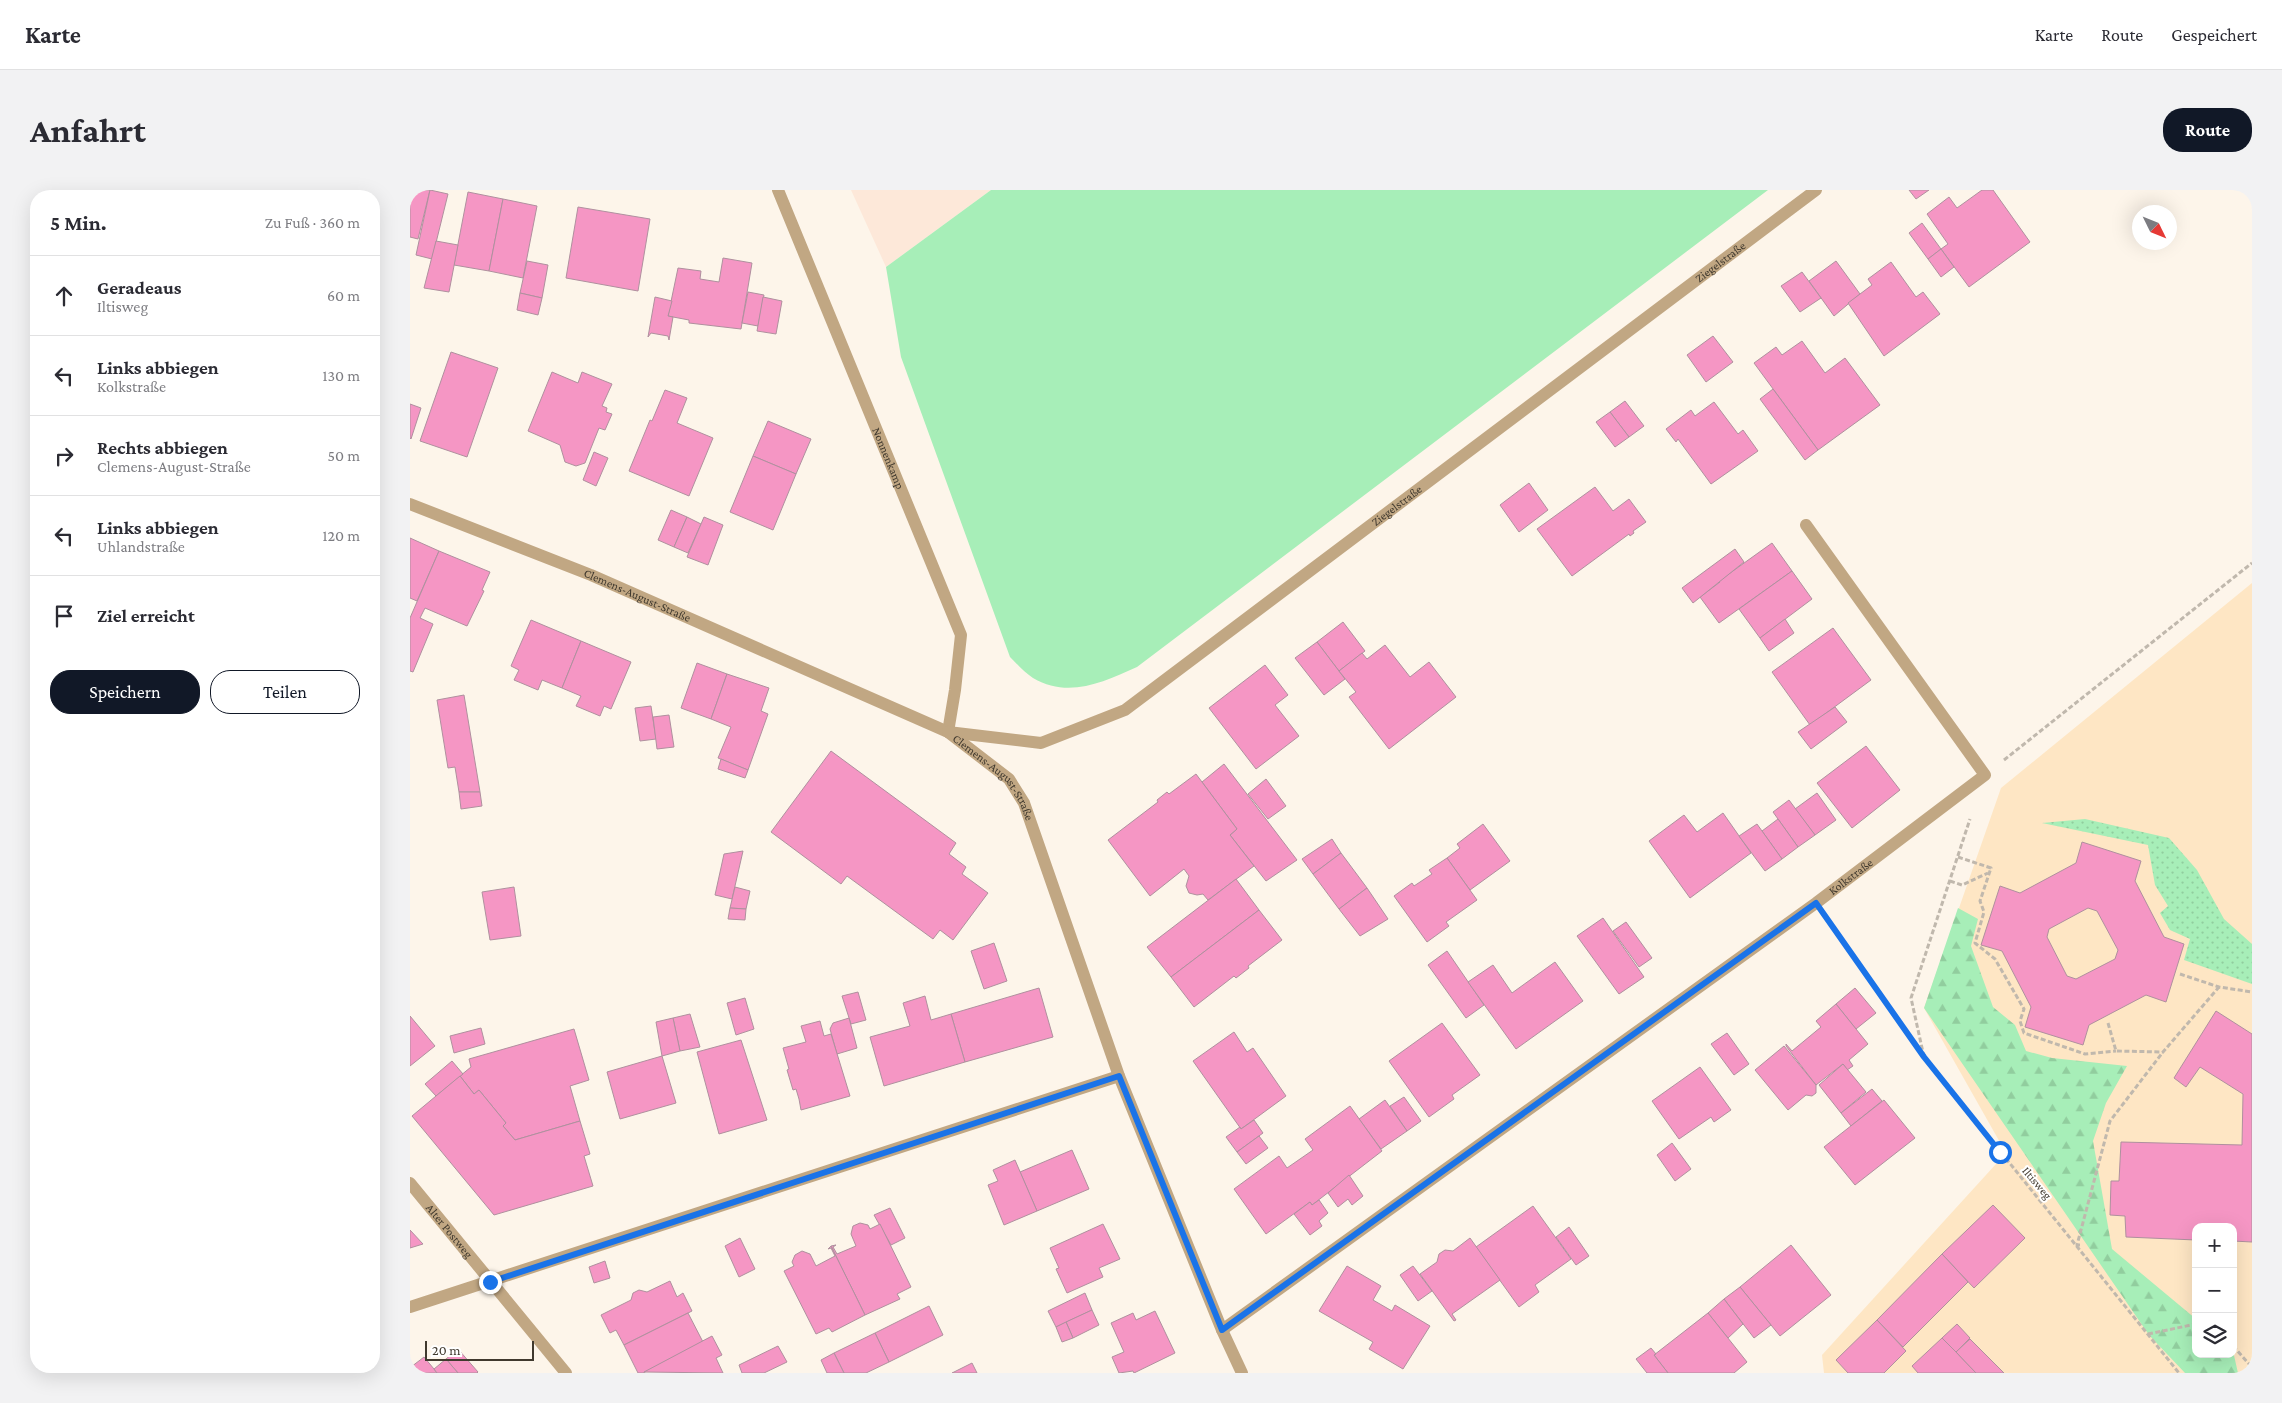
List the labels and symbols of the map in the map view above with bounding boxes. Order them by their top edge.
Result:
north arrow [2132,205,2177,250]
street label: Ziegelstraße [1693,239,1748,285]
street label: Nonnenkamp [869,425,907,491]
street label: Ziegelstraße [1369,482,1425,529]
street label: Clemens-August-Straße [582,566,693,625]
street label: Clemens-August-Straße [950,731,1037,822]
street label: Kolkstraße [1826,856,1876,898]
route start [1989,1141,2012,1164]
street label: Iltisweg [2019,1164,2055,1202]
street label: Alter Postweg [423,1201,476,1261]
route end [479,1271,502,1294]
scale bar [425,1338,534,1361]

